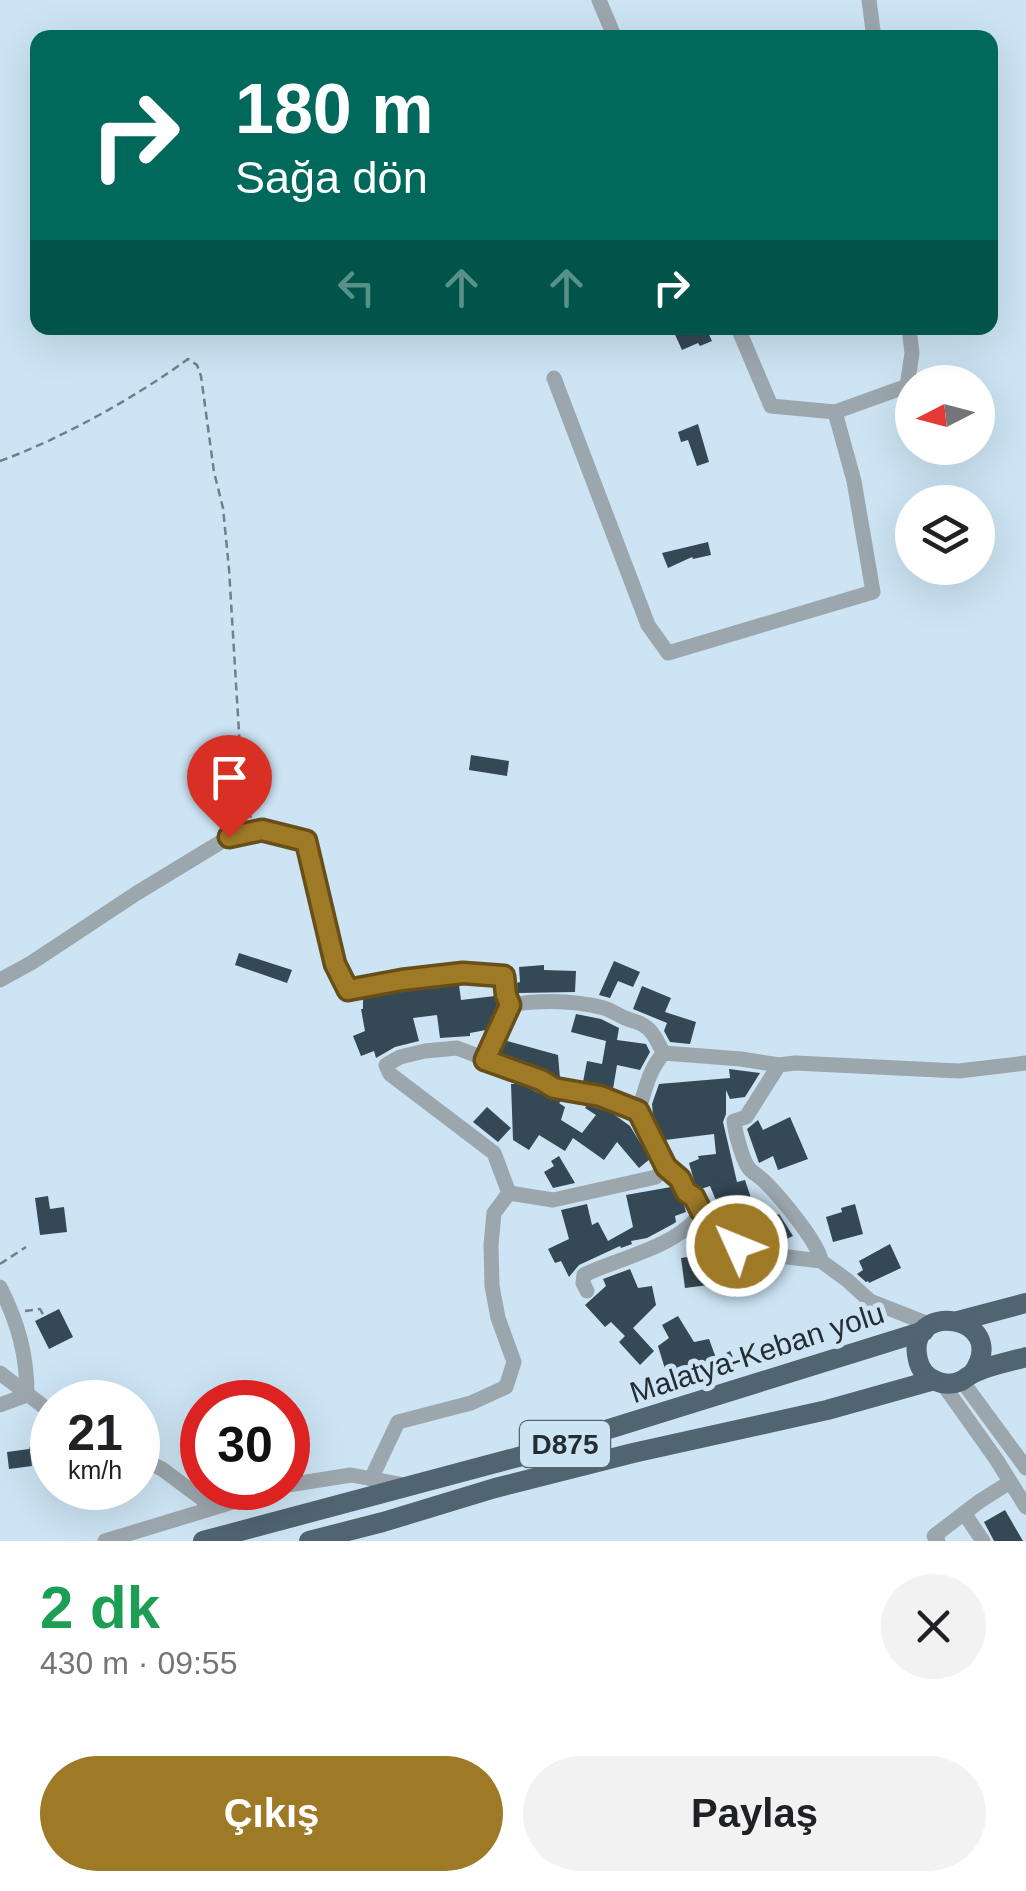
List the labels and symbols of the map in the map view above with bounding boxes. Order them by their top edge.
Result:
north arrow [895,365,995,465]
pin [187,735,272,838]
position arrow [685,1194,789,1298]
street label: Malatya-Keban yolu [626,1296,888,1409]
speed limit sign: 30 [180,1380,310,1510]
road number: D875 [520,1421,610,1467]

